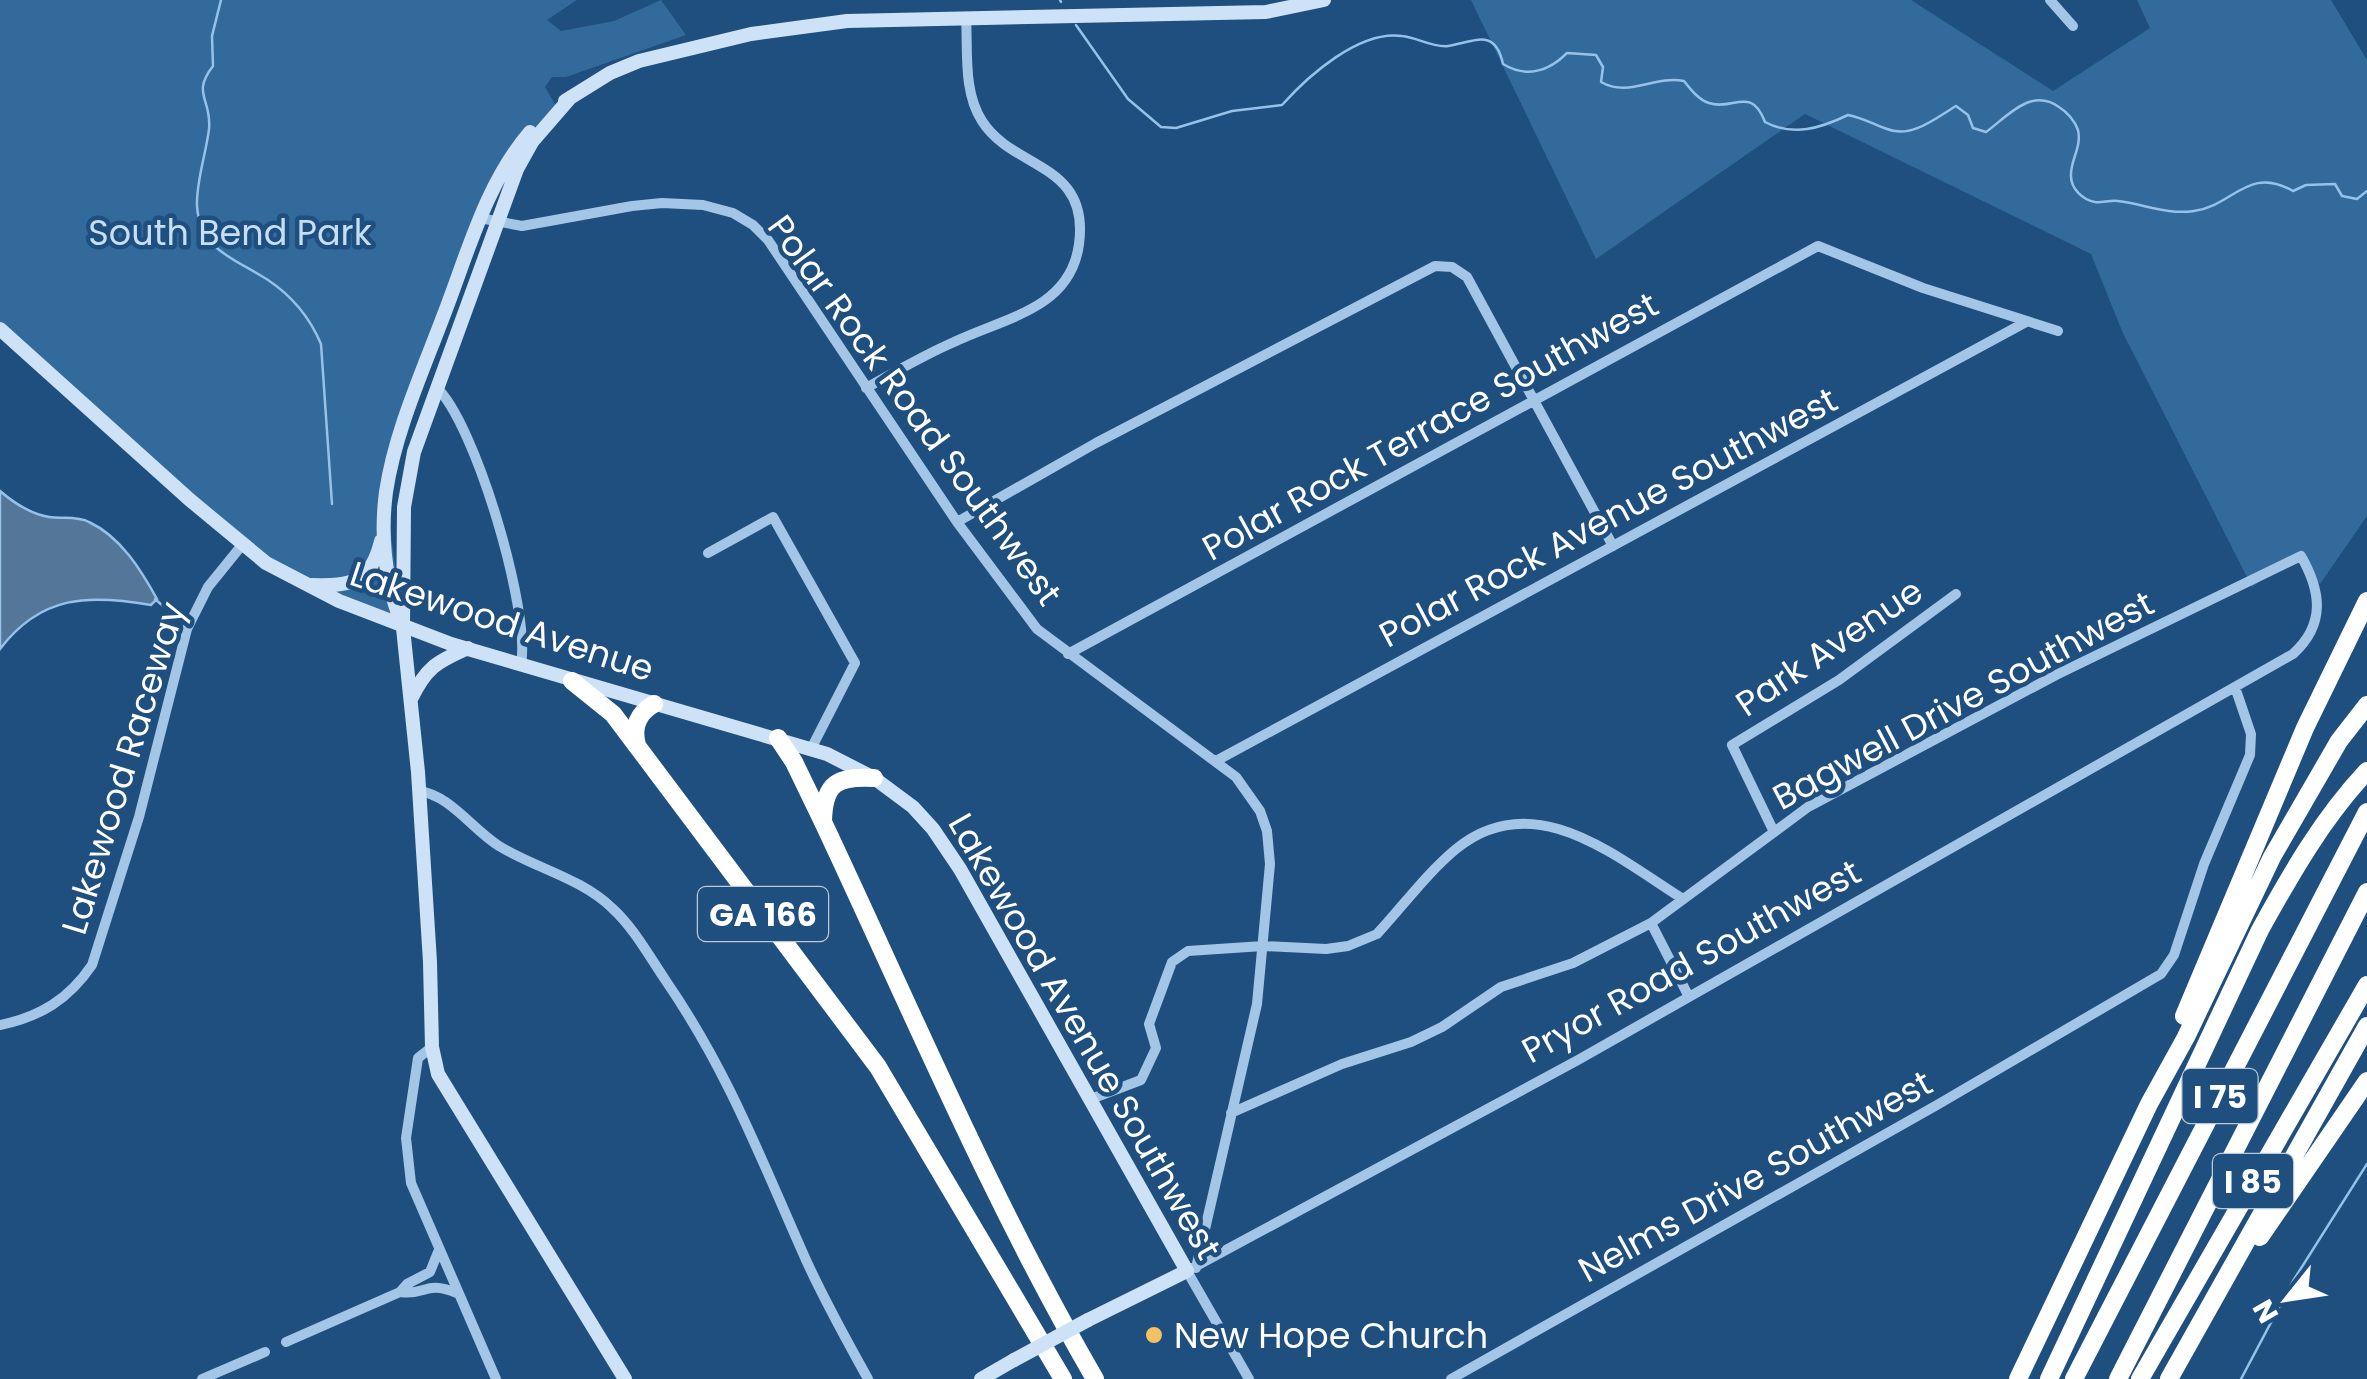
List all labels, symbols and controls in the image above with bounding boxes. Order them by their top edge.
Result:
street label: Polar Rock Road Southwest [756,205,1074,615]
park label: South Bend Park [88,208,372,257]
street label: Polar Rock Terrace Southwest [1193,280,1667,572]
street label: Polar Rock Avenue Southwest [1370,375,1846,659]
street label: Lakewood Avenue [344,549,660,693]
street label: Park Avenue [1726,566,1932,728]
street label: Bagwell Drive Southwest [1764,579,2162,821]
street label: Lakewood Raceway [49,596,197,940]
street label: Lakewood Avenue Southwest [937,804,1233,1268]
street label: Pryor Road Southwest [1513,847,1869,1075]
road number: GA 166 [698,887,828,941]
street label: Nelms Drive Southwest [1569,1058,1941,1294]
road number: I 75 [2182,1069,2258,1123]
road number: I 85 [2213,1154,2293,1208]
north arrow [2237,1249,2337,1349]
text: N [2244,1292,2288,1330]
place label: New Hope Church [1174,1311,1488,1360]
marker: New Hope Church [1143,1324,1165,1346]

